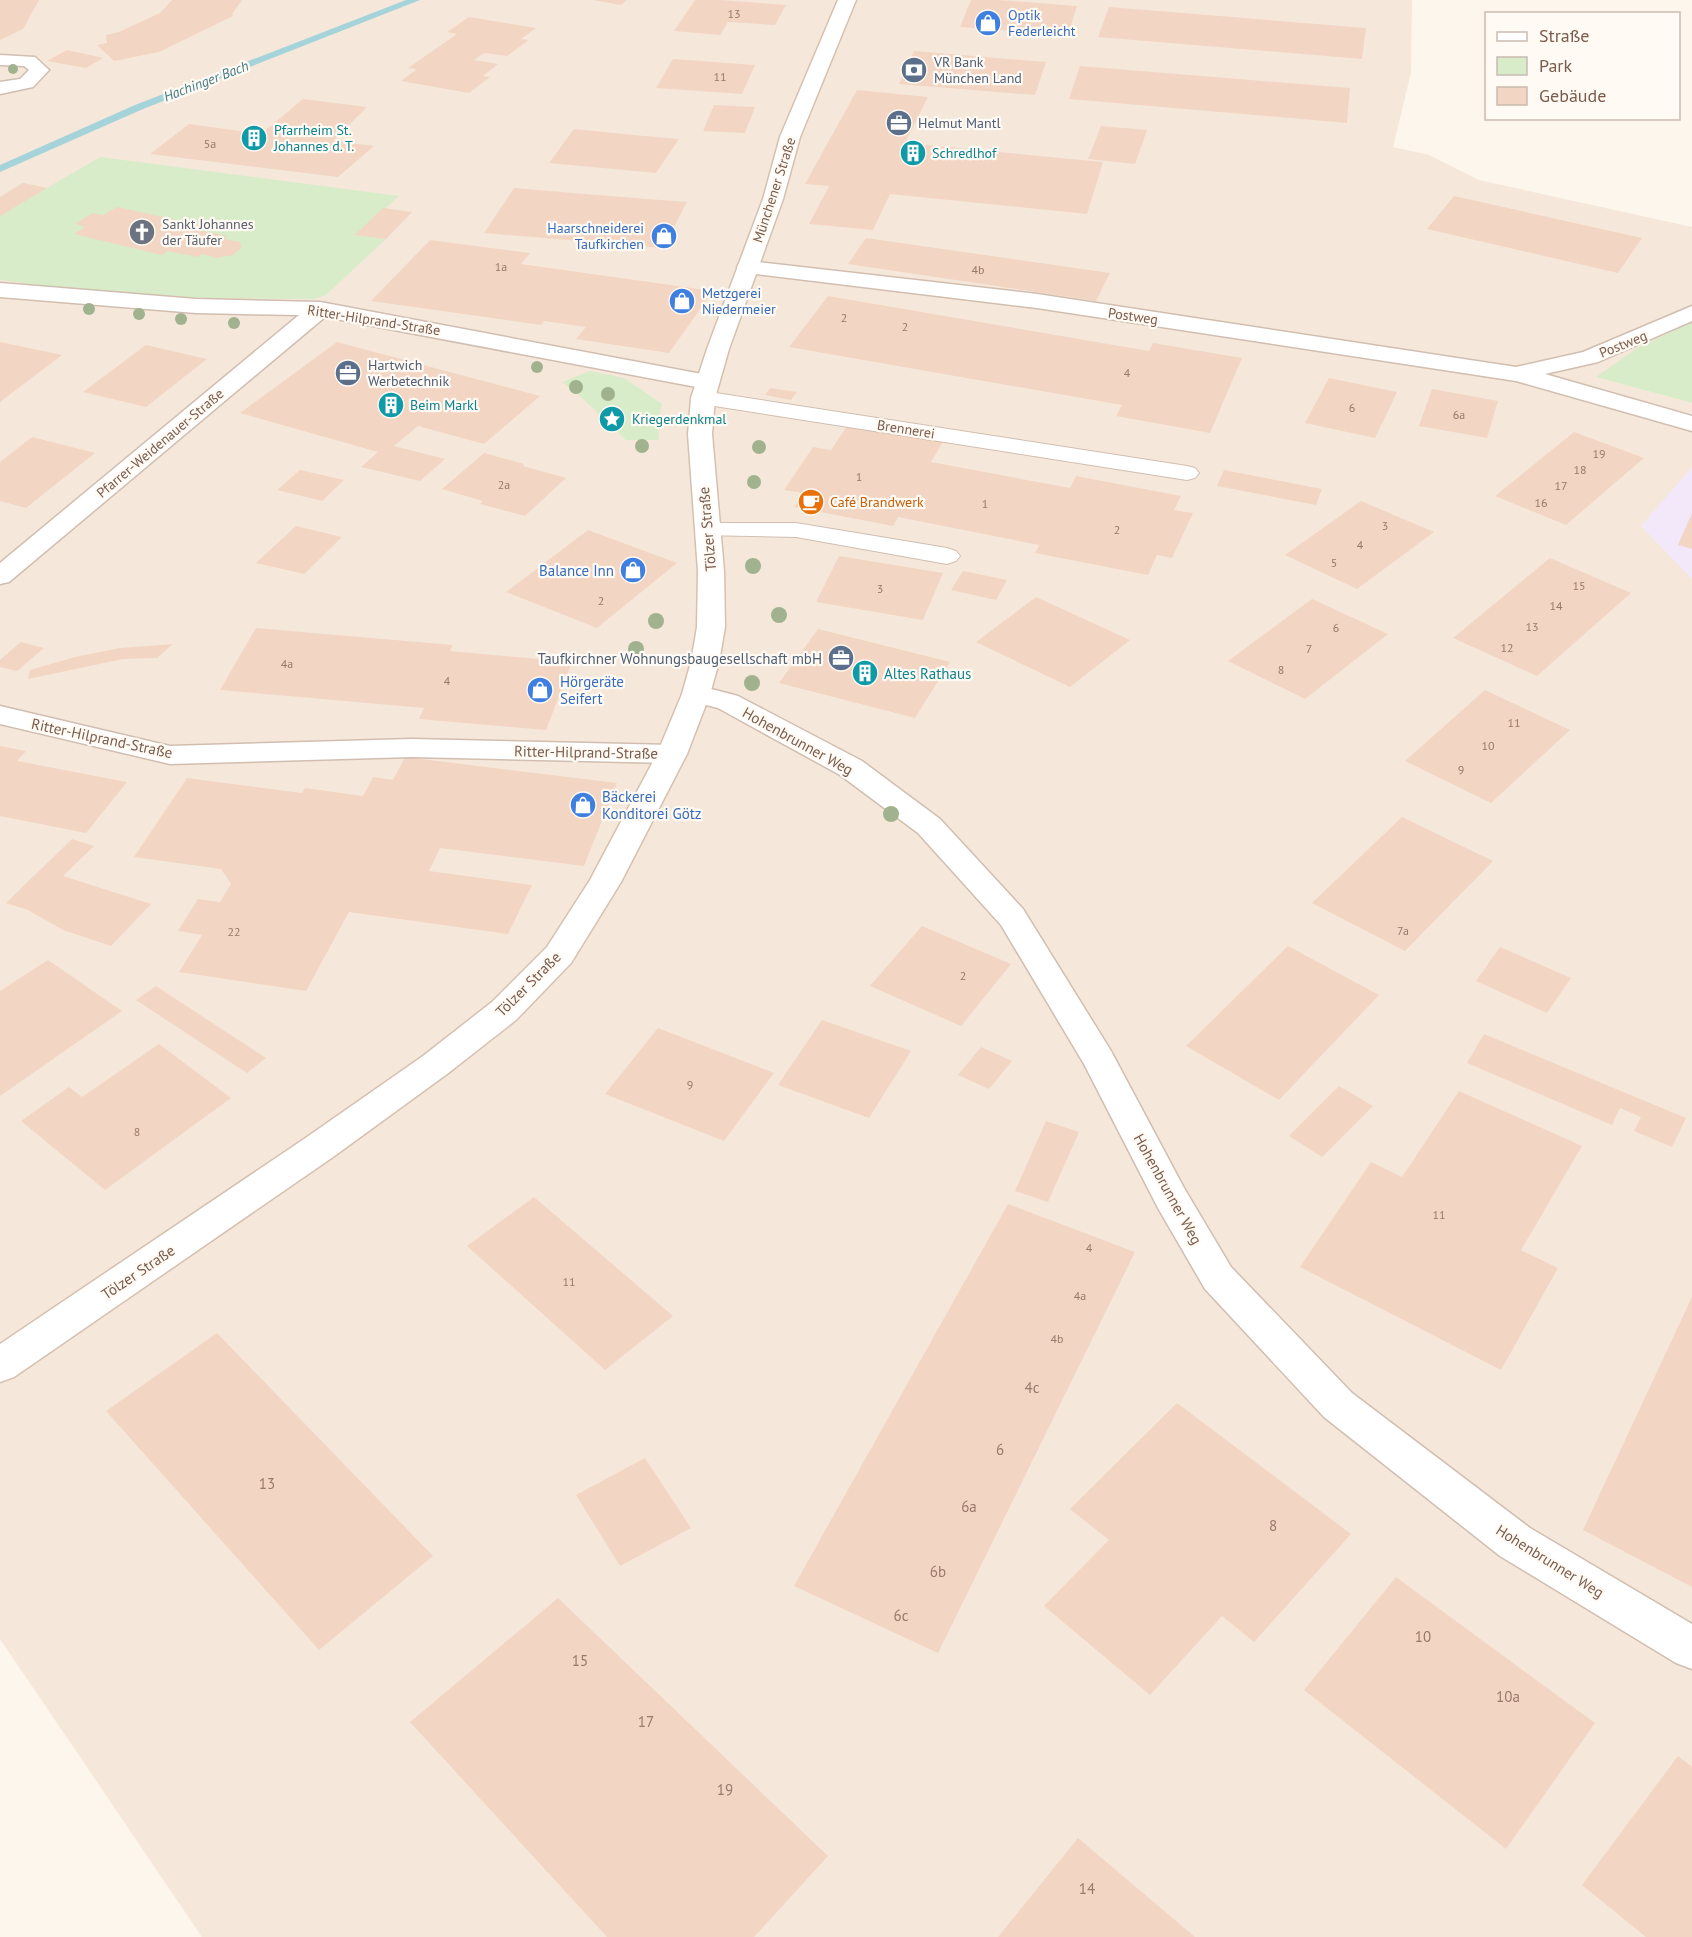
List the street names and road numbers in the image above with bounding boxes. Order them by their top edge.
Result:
street label: Münchener Straße [748,135,800,245]
street label: Ritter-Hilprand-Straße [306,301,442,339]
street label: Postweg [1107,304,1159,328]
street label: Postweg [1596,326,1650,362]
street label: Pfarrer-Weidenauer-Straße [93,385,227,501]
street label: Brennerei [876,416,936,442]
street label: Tölzer Straße [694,486,720,572]
street label: Hohenbrunner Weg [739,703,857,779]
street label: Ritter-Hilprand-Straße [30,714,174,762]
street label: Ritter-Hilprand-Straße [514,741,658,763]
street label: Tölzer Straße [491,947,565,1021]
street label: Hohenbrunner Weg [1130,1130,1206,1248]
street label: Tölzer Straße [98,1240,178,1304]
street label: Hohenbrunner Weg [1493,1520,1607,1602]

